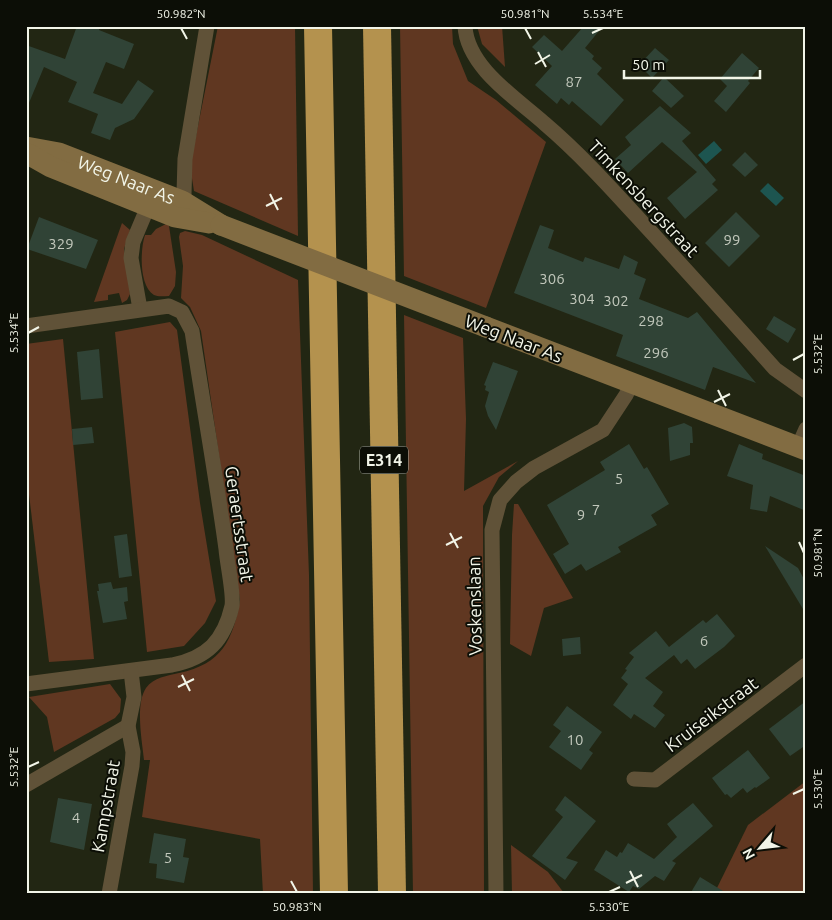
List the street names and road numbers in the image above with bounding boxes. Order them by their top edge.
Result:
street label: Timkensbergstraat [585,136,703,260]
street label: Weg Naar As [75,151,178,207]
street label: Weg Naar As [462,310,566,366]
road number: E314 [360,446,408,474]
street label: Geraertsstraat [222,465,258,583]
street label: Voskenslaan [463,556,485,656]
street label: Kruiseikstraat [661,673,761,755]
street label: Kampstraat [87,758,123,854]

